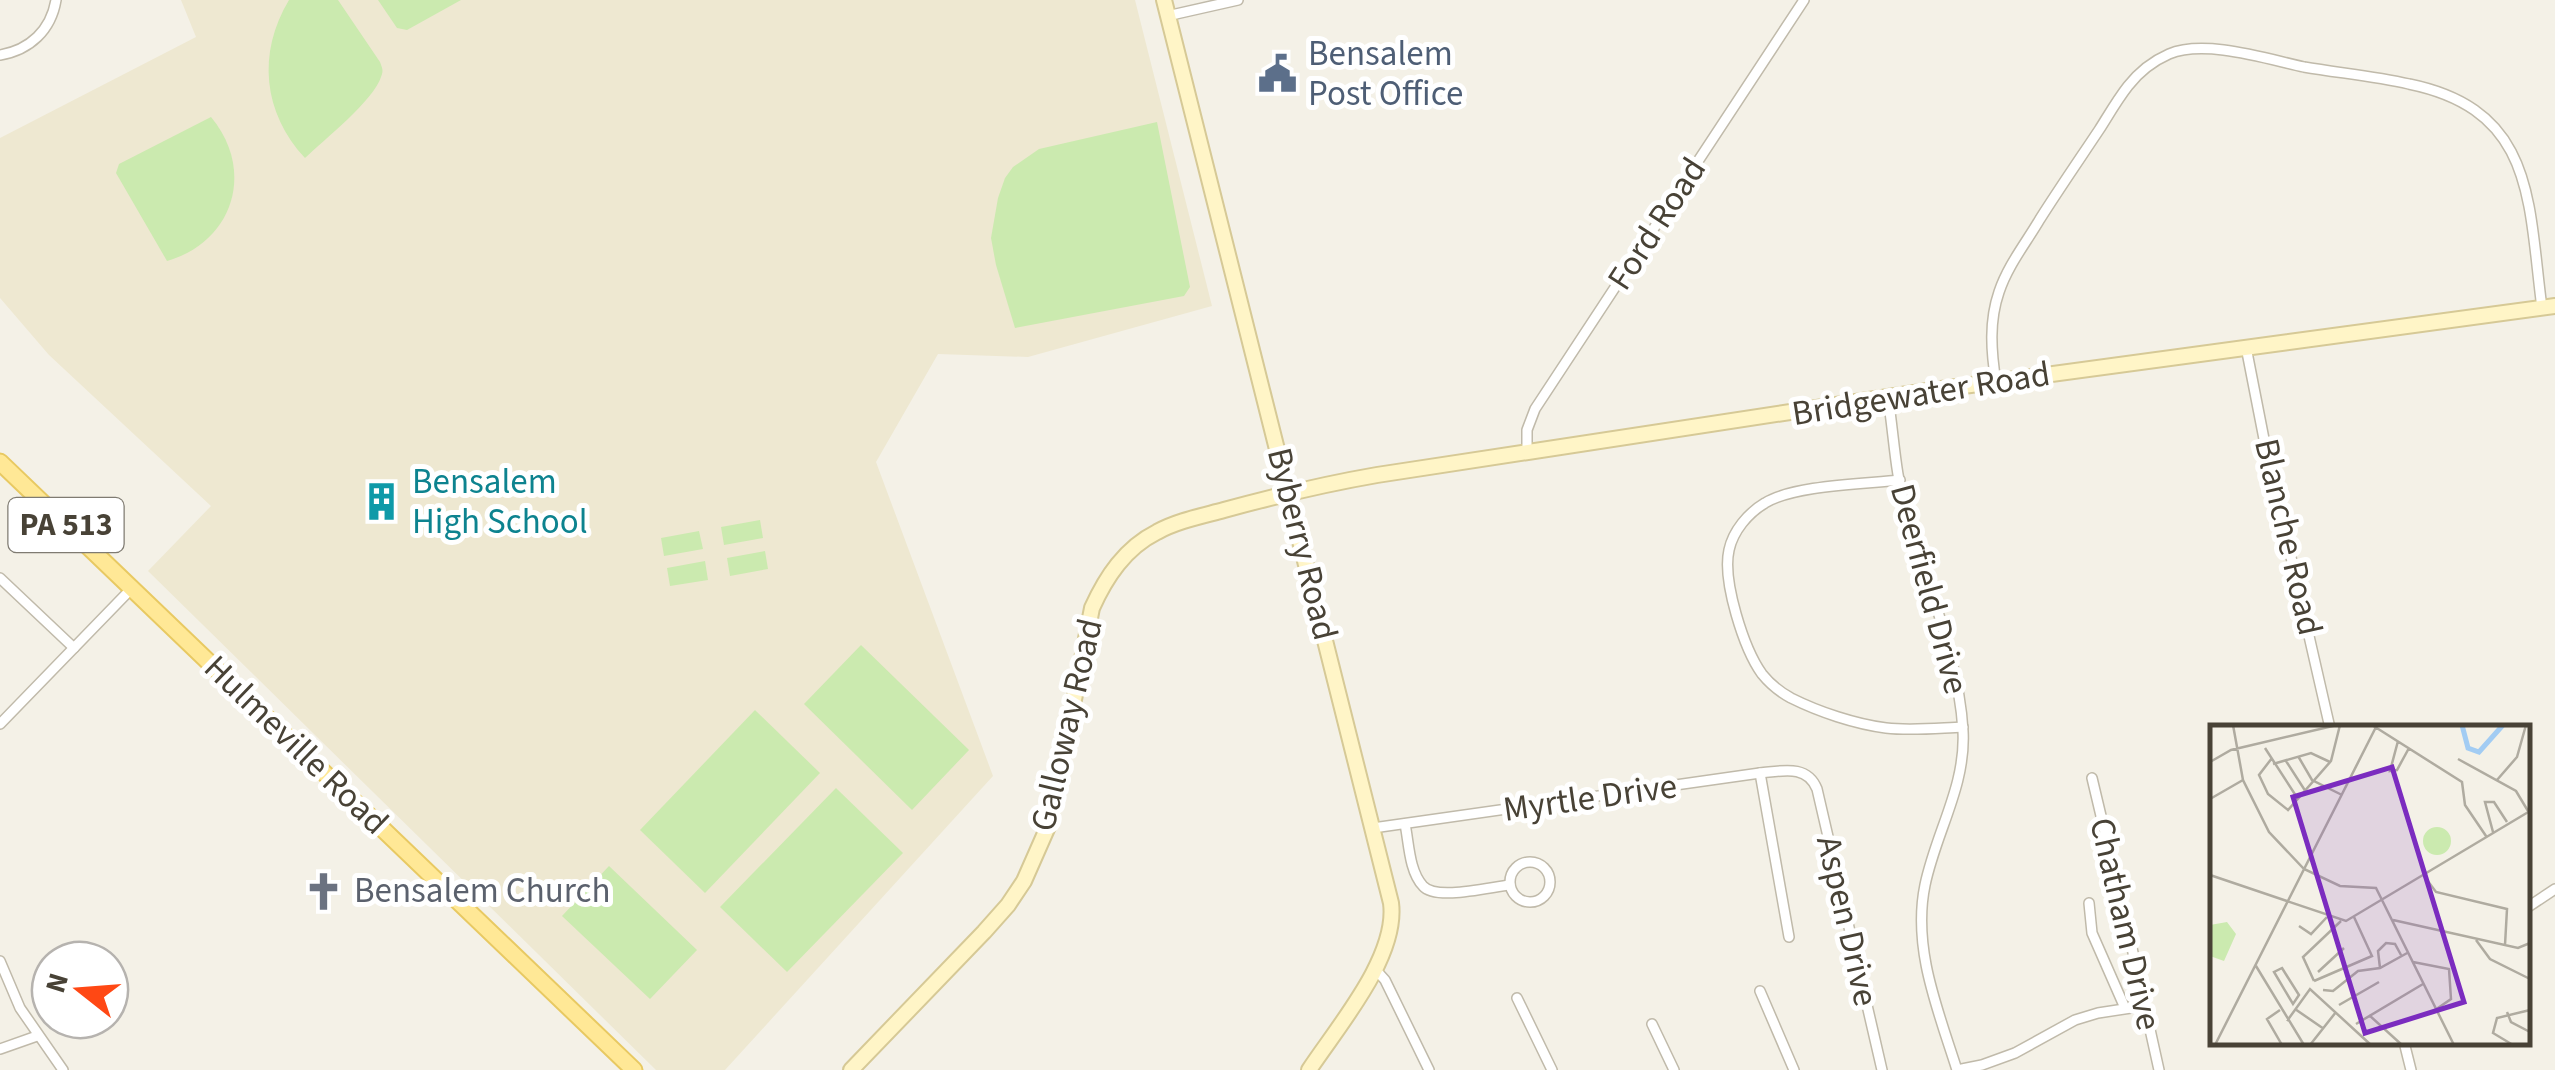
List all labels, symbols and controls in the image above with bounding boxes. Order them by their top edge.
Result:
place label: Bensalem Post Office [1308,29,1463,119]
public building icon: Bensalem Post Office [1257,53,1299,95]
street label: Ford Road [1595,148,1719,300]
street label: Bridgewater Road [1788,349,2054,439]
street label: Blanche Road [2241,434,2335,640]
street label: Byberry Road [1254,442,1350,646]
place label: Bensalem High School [412,457,588,547]
street label: Deerfield Drive [1877,478,1981,700]
building icon: Bensalem High School [361,481,403,523]
road number: PA 513 [8,498,124,552]
street label: Galloway Road [1018,614,1116,836]
street label: Hulmeville Road [192,644,400,846]
inset map [2210,725,2530,1045]
street label: Myrtle Drive [1500,761,1680,835]
street label: Chatham Drive [2076,813,2174,1035]
street label: Aspen Drive [1803,831,1891,1011]
place label: Bensalem Church [354,866,611,916]
church icon: Bensalem Church [303,870,345,912]
north arrow [30,940,130,1040]
text: N [35,968,79,998]

